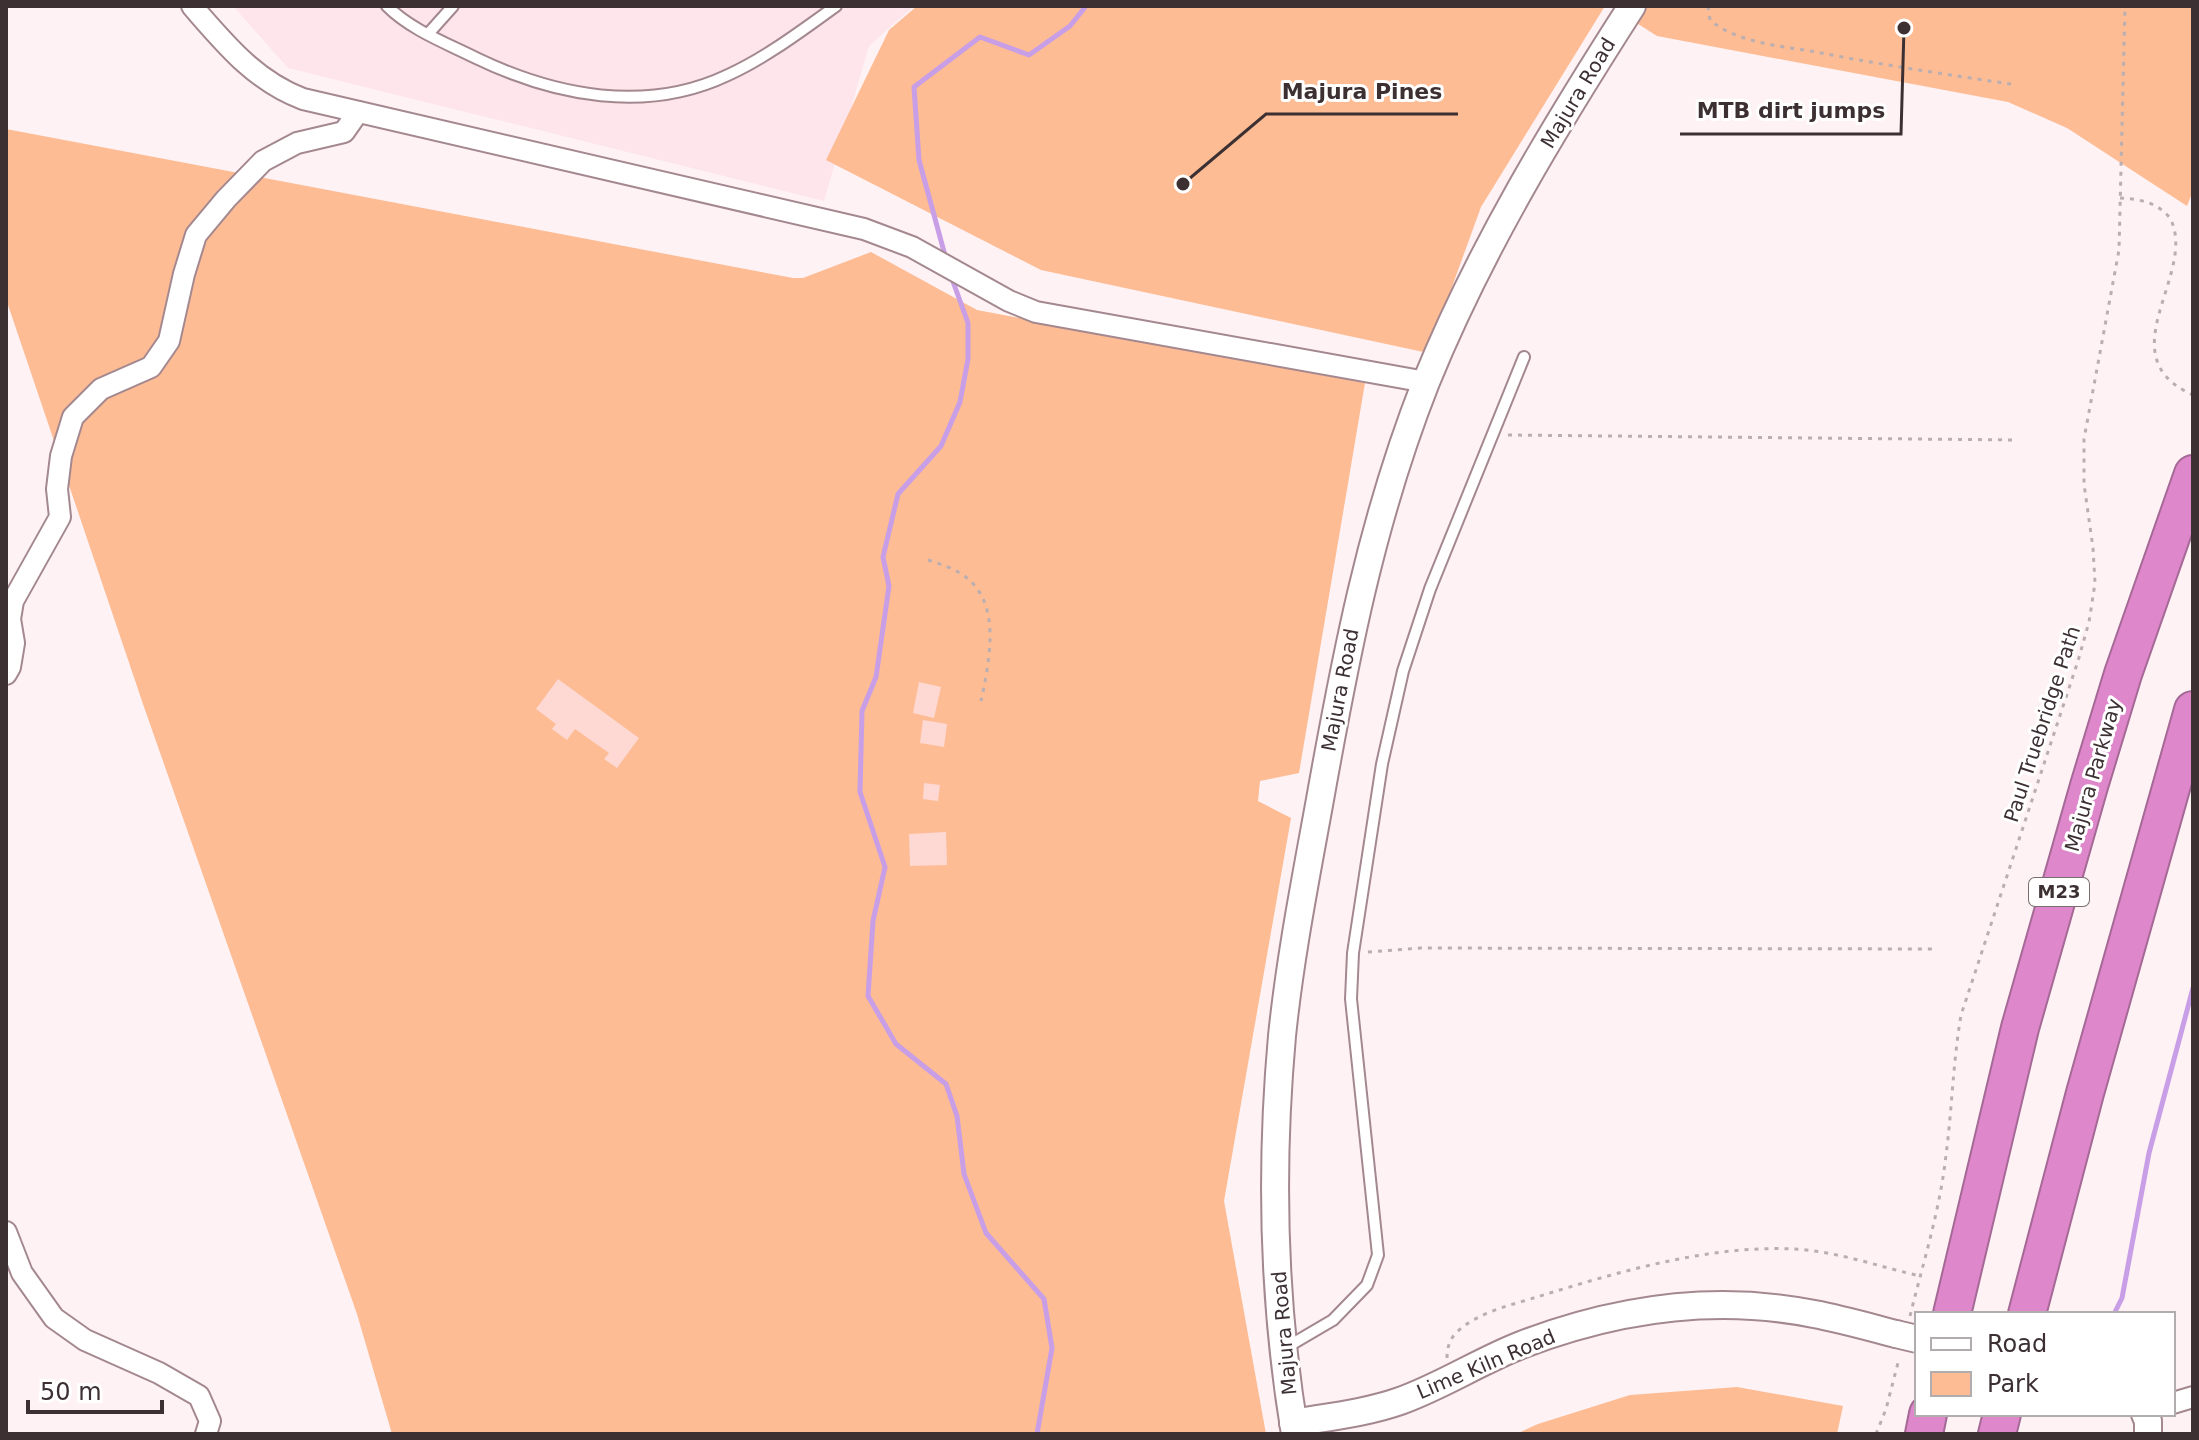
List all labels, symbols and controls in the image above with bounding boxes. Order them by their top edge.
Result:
street label: Majura Road [1536,33,1620,153]
callout: Majura Pines [1266,68,1458,114]
text: Majura Pines [1282,79,1442,104]
callout: MTB dirt jumps [1680,88,1901,134]
text: MTB dirt jumps [1697,98,1885,123]
street label: Paul Truebridge Path [1999,623,2085,825]
street label: Majura Road [1316,626,1364,754]
street label: Majura Parkway [2060,695,2126,854]
road number: M23 [2029,878,2089,906]
street label: Majura Road [1267,1270,1301,1396]
legend [1915,1312,2175,1416]
street label: Lime Kiln Road [1413,1324,1559,1404]
text: Road [1987,1330,2047,1358]
scale bar [28,1364,162,1414]
text: Park [1987,1370,2039,1398]
text: 50 m [40,1378,102,1406]

